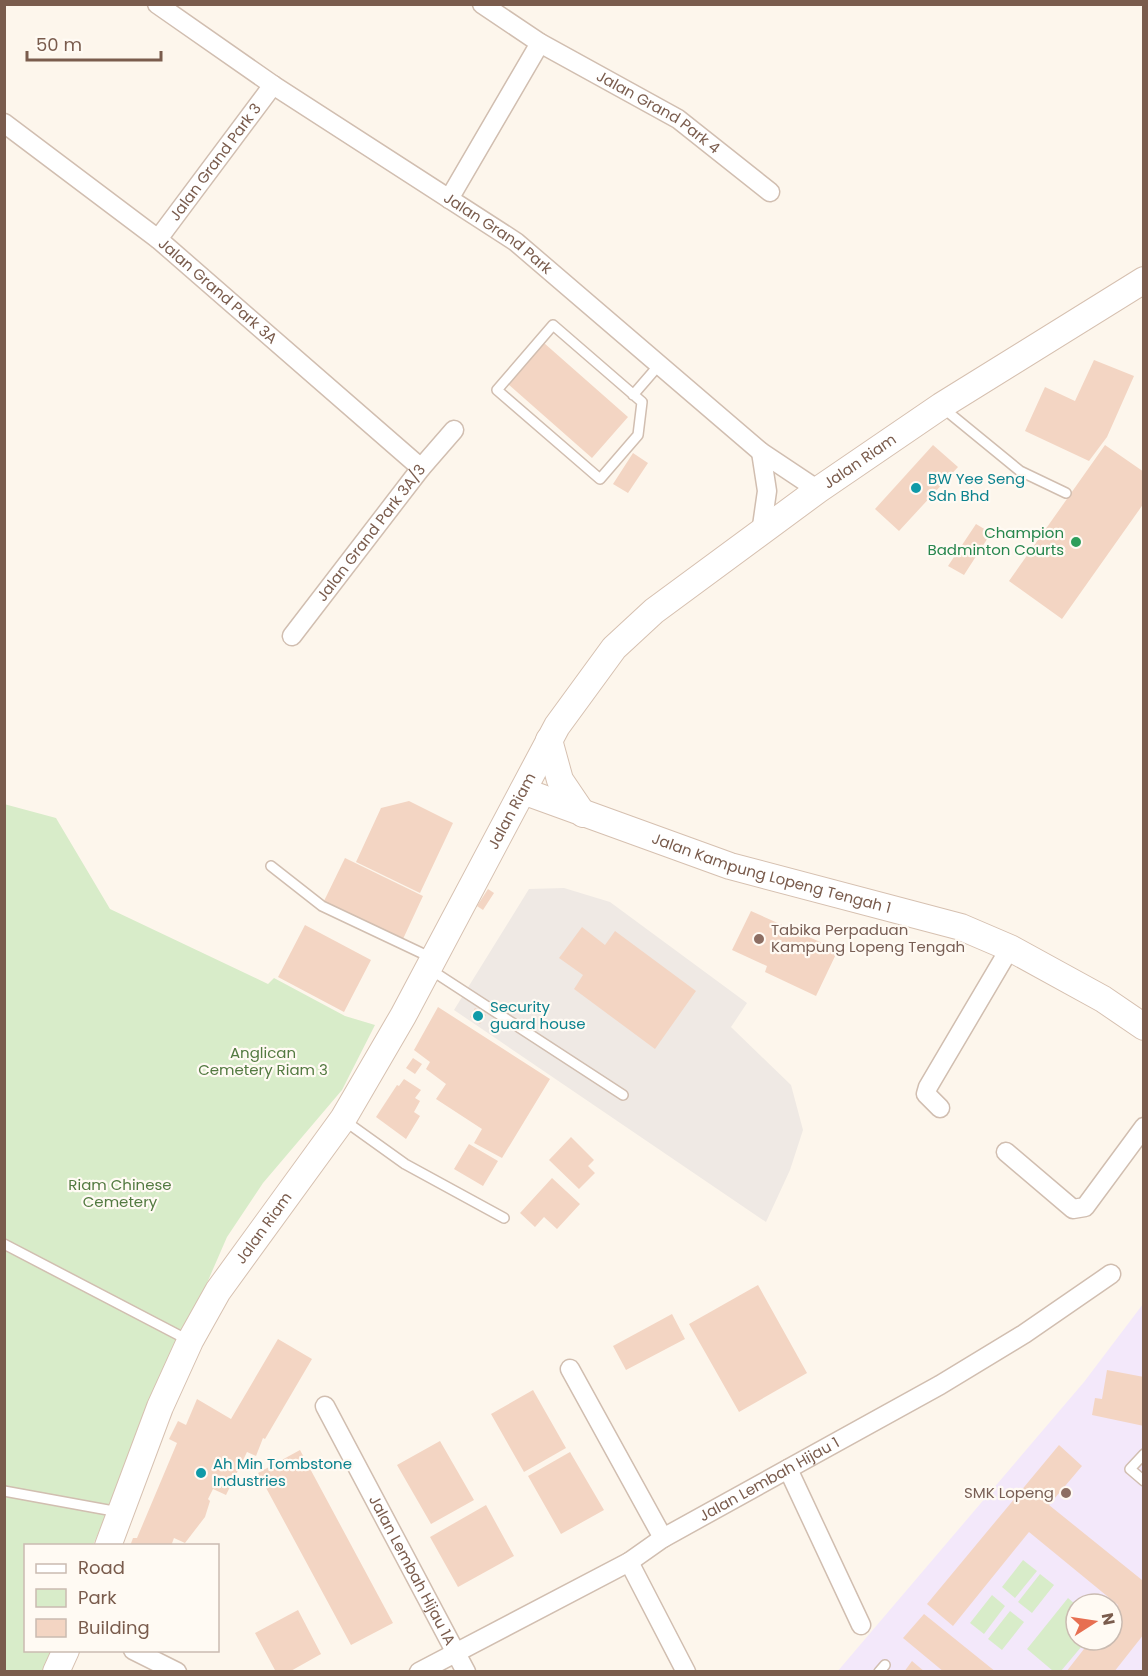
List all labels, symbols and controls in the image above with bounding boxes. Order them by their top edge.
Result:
scale bar [27,24,160,62]
text: 50 m [36,32,82,57]
street label: Jalan Grand Park 4 [593,65,725,158]
street label: Jalan Grand Park 3 [164,99,266,225]
street label: Jalan Grand Park [440,187,557,279]
street label: Jalan Grand Park 3A [154,233,282,348]
street label: Jalan Riam [819,429,900,493]
street label: Jalan Grand Park 3A/3 [311,460,430,606]
place label: BW Yee Seng Sdn Bhd [928,468,1025,506]
marker: BW Yee Seng Sdn Bhd [909,481,923,495]
place label: Champion Badminton Courts [927,522,1064,560]
marker: Champion Badminton Courts [1069,535,1083,549]
street label: Jalan Riam [482,769,540,853]
street label: Jalan Kampung Lopeng Tengah 1 [649,828,894,918]
place label: Tabika Perpaduan Kampung Lopeng Tengah [771,919,965,957]
marker: Tabika Perpaduan Kampung Lopeng Tengah [752,932,766,946]
place label: Security guard house [490,996,586,1034]
marker: Security guard house [471,1009,485,1023]
park label: Anglican Cemetery Riam 3 [198,1042,328,1080]
park label: Riam Chinese Cemetery [68,1174,172,1212]
street label: Jalan Riam [230,1188,297,1268]
street label: Jalan Lembah Hijau 1 [695,1432,843,1526]
place label: Ah Min Tombstone Industries [213,1453,352,1491]
marker: Ah Min Tombstone Industries [194,1466,208,1480]
place label: SMK Lopeng [964,1482,1054,1503]
marker: SMK Lopeng [1059,1486,1073,1500]
street label: Jalan Lembah Hijau 1A [364,1491,461,1649]
legend [24,1544,219,1652]
text: Road [78,1555,125,1580]
text: Park [78,1585,117,1610]
north arrow [1064,1592,1124,1652]
text: N [1096,1611,1121,1627]
text: Building [78,1615,150,1640]

